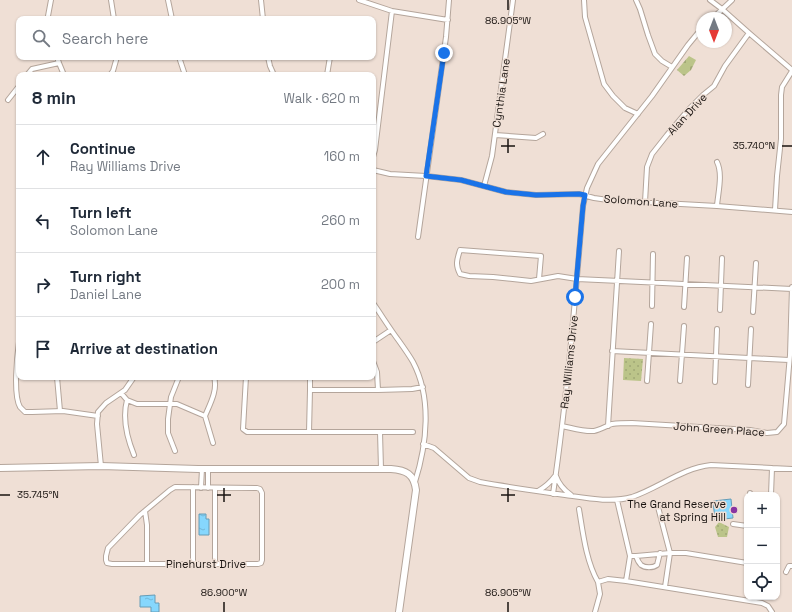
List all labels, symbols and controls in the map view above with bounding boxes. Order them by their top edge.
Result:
north arrow [696,12,732,48]
text: 86.905°W [485,14,531,27]
search box [16,16,376,60]
icon: search [30,27,52,49]
text: Search here [62,29,148,48]
route end [435,44,453,62]
street label: Cynthia Lane [489,58,513,128]
text: 8 min [32,87,76,109]
text: Walk · 620 m [283,90,360,107]
street label: Alan Drive [664,90,710,138]
text: Continue [70,139,136,158]
text: 35.740°N [733,139,775,152]
icon: ahead [32,146,54,168]
text: 160 m [324,148,360,165]
text: Ray Williams Drive [70,158,181,175]
street label: Solomon Lane [603,191,679,211]
text: Turn left [70,203,132,222]
icon: left [32,210,54,232]
text: 260 m [321,212,360,229]
text: Solomon Lane [70,222,158,239]
text: Turn right [70,267,141,286]
icon: right [32,274,54,296]
text: 200 m [321,276,360,293]
text: Daniel Lane [70,286,142,303]
route start [566,288,584,306]
street label: Ray Williams Drive [557,315,581,409]
icon: arrive [32,338,54,360]
text: Arrive at destination [70,339,218,358]
street label: John Green Place [673,419,765,439]
text: 35.745°N [17,488,59,501]
map controls [744,492,780,600]
button: + [744,492,780,528]
place label: The Grand Reserve at Spring Hill [627,497,726,524]
marker: The Grand Reserve at Spring Hill [729,505,739,515]
button: − [744,528,780,564]
street label: Pinehurst Drive [166,557,246,571]
button: locate [744,564,780,600]
text: 86.900°W [201,586,247,599]
text: 86.905°W [485,586,531,599]

